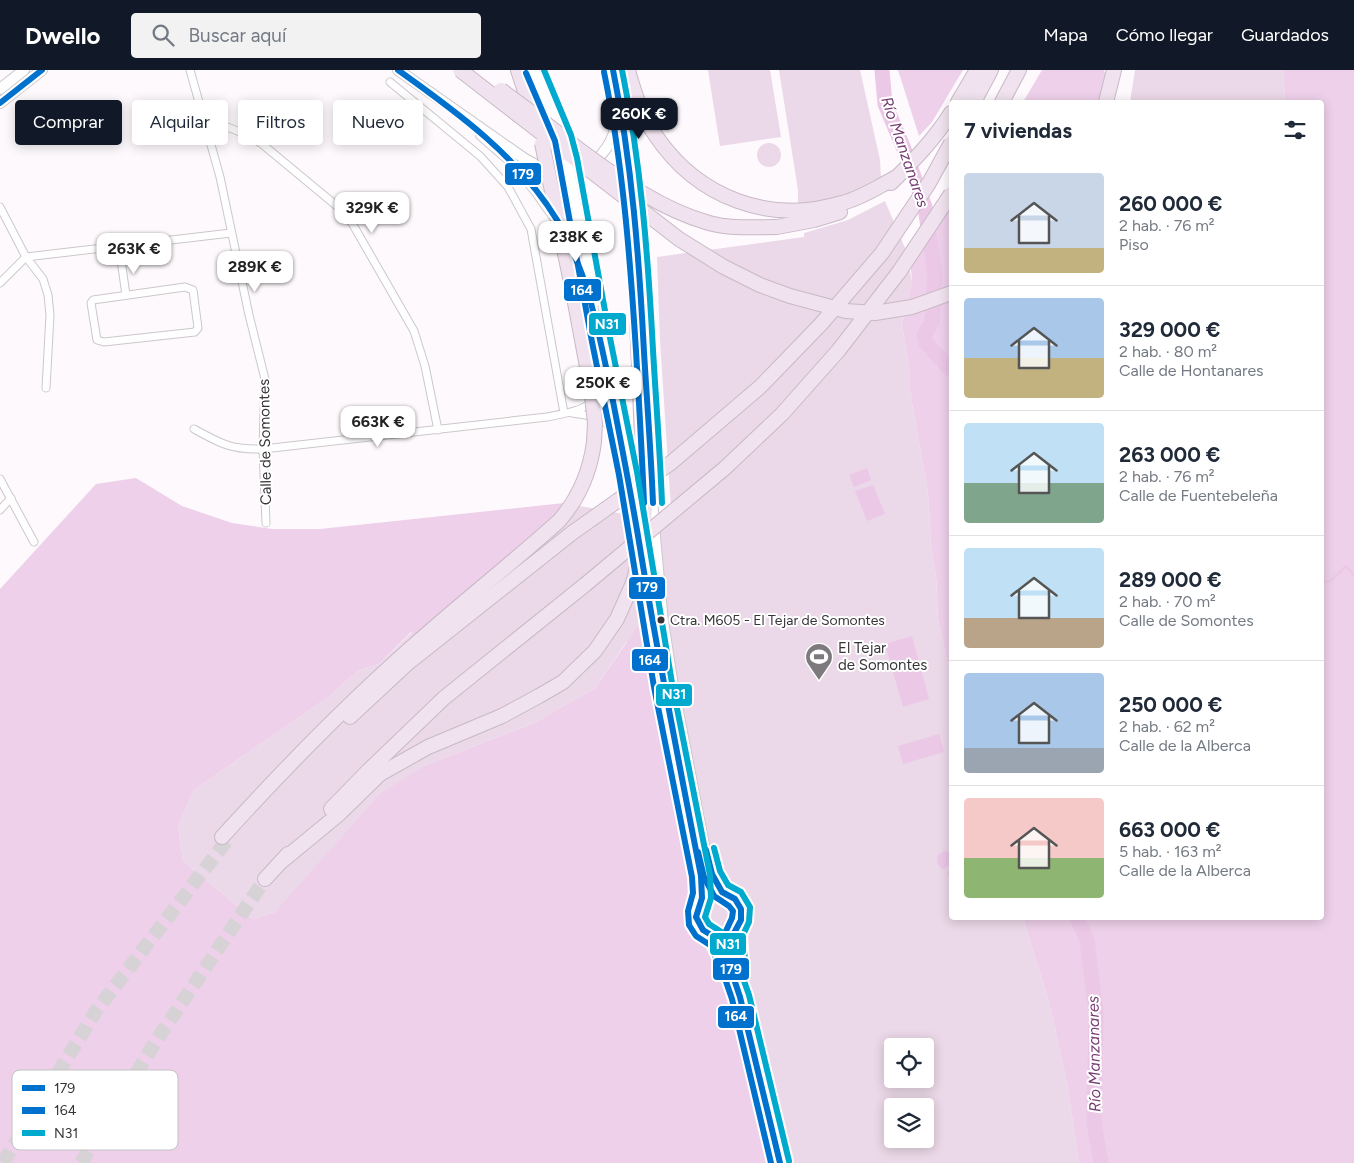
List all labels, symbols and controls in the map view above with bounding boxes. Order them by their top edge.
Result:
search box [131,13,481,58]
text: Dwello [25,21,101,50]
icon: search [149,21,177,49]
text: Buscar aquí [189,24,286,47]
text: Mapa [1043,24,1088,46]
text: Cómo llegar [1116,24,1213,46]
text: Guardados [1241,24,1329,46]
water label: Río Manzanares [877,94,933,210]
pin: 260K € [598,98,680,140]
chip: Comprar [15,100,122,145]
chip: Alquilar [132,100,228,145]
chip: Filtros [238,100,323,145]
chip: Nuevo [333,100,423,145]
text: 260K € [612,104,666,123]
icon: filters [1281,116,1309,144]
text: 7 viviendas [964,118,1072,143]
line badge: 179 [504,162,542,186]
text: 179 [512,166,534,183]
pin: 329K € [331,191,413,234]
text: 260 000 € [1119,191,1222,216]
icon: home [1004,193,1064,253]
text: 329K € [345,198,399,217]
text: 2 hab. · 76 m² [1119,216,1215,235]
pin: 238K € [535,220,617,263]
text: 238K € [549,227,603,246]
pin: 263K € [93,232,175,275]
text: Piso [1119,235,1149,254]
text: 263K € [107,239,161,258]
pin: 289K € [214,250,296,293]
text: 289K € [228,257,282,276]
line badge: 164 [563,278,602,302]
text: 164 [571,282,594,299]
line badge: N31 [588,312,627,336]
text: N31 [595,316,619,333]
text: 329 000 € [1119,317,1220,342]
icon: home [1004,318,1064,378]
text: 2 hab. · 80 m² [1119,342,1217,361]
text: Calle de Hontanares [1119,361,1264,380]
pin: 250K € [562,366,644,409]
text: 250K € [576,373,630,392]
street label: Calle de Somontes [255,379,275,505]
pin: 663K € [337,406,419,448]
text: 663K € [351,412,405,431]
text: 263 000 € [1119,442,1220,467]
icon: home [1004,443,1064,503]
text: 2 hab. · 76 m² [1119,467,1215,486]
text: Calle de Fuentebeleña [1119,486,1278,505]
text: 289 000 € [1119,567,1222,592]
icon: home [1004,568,1064,628]
line badge: 179 [628,576,666,600]
text: 179 [636,579,658,596]
text: 2 hab. · 70 m² [1119,592,1216,611]
text: Calle de Somontes [1119,611,1254,630]
place label: Ctra. M605 - El Tejar de Somontes [670,612,885,629]
marker: Ctra. M605 - El Tejar de Somontes [656,615,666,625]
place label: El Tejar de Somontes [838,639,927,674]
sports icon: El Tejar de Somontes [804,642,834,681]
line badge: 164 [631,648,669,672]
text: 164 [639,652,662,669]
line badge: N31 [655,683,693,707]
text: N31 [662,686,686,703]
text: 250 000 € [1119,692,1222,717]
icon: home [1004,693,1064,753]
text: 2 hab. · 62 m² [1119,717,1215,736]
text: Calle de la Alberca [1119,736,1251,755]
text: 663 000 € [1119,817,1220,842]
icon: home [1004,818,1064,878]
text: 5 hab. · 163 m² [1119,842,1222,861]
text: Calle de la Alberca [1119,861,1251,880]
line badge: N31 [709,932,747,956]
text: N31 [716,936,740,953]
line badge: 179 [712,957,750,981]
text: 179 [720,961,742,978]
water label: Río Manzanares [1083,995,1105,1112]
line badge: 164 [717,1005,755,1029]
text: 164 [725,1008,748,1025]
map controls [884,1038,934,1148]
button: locate [884,1038,934,1088]
legend [12,1070,178,1150]
text: 179 [54,1080,75,1097]
button: layers [884,1098,934,1148]
text: 164 [54,1102,77,1119]
text: N31 [54,1125,78,1142]

